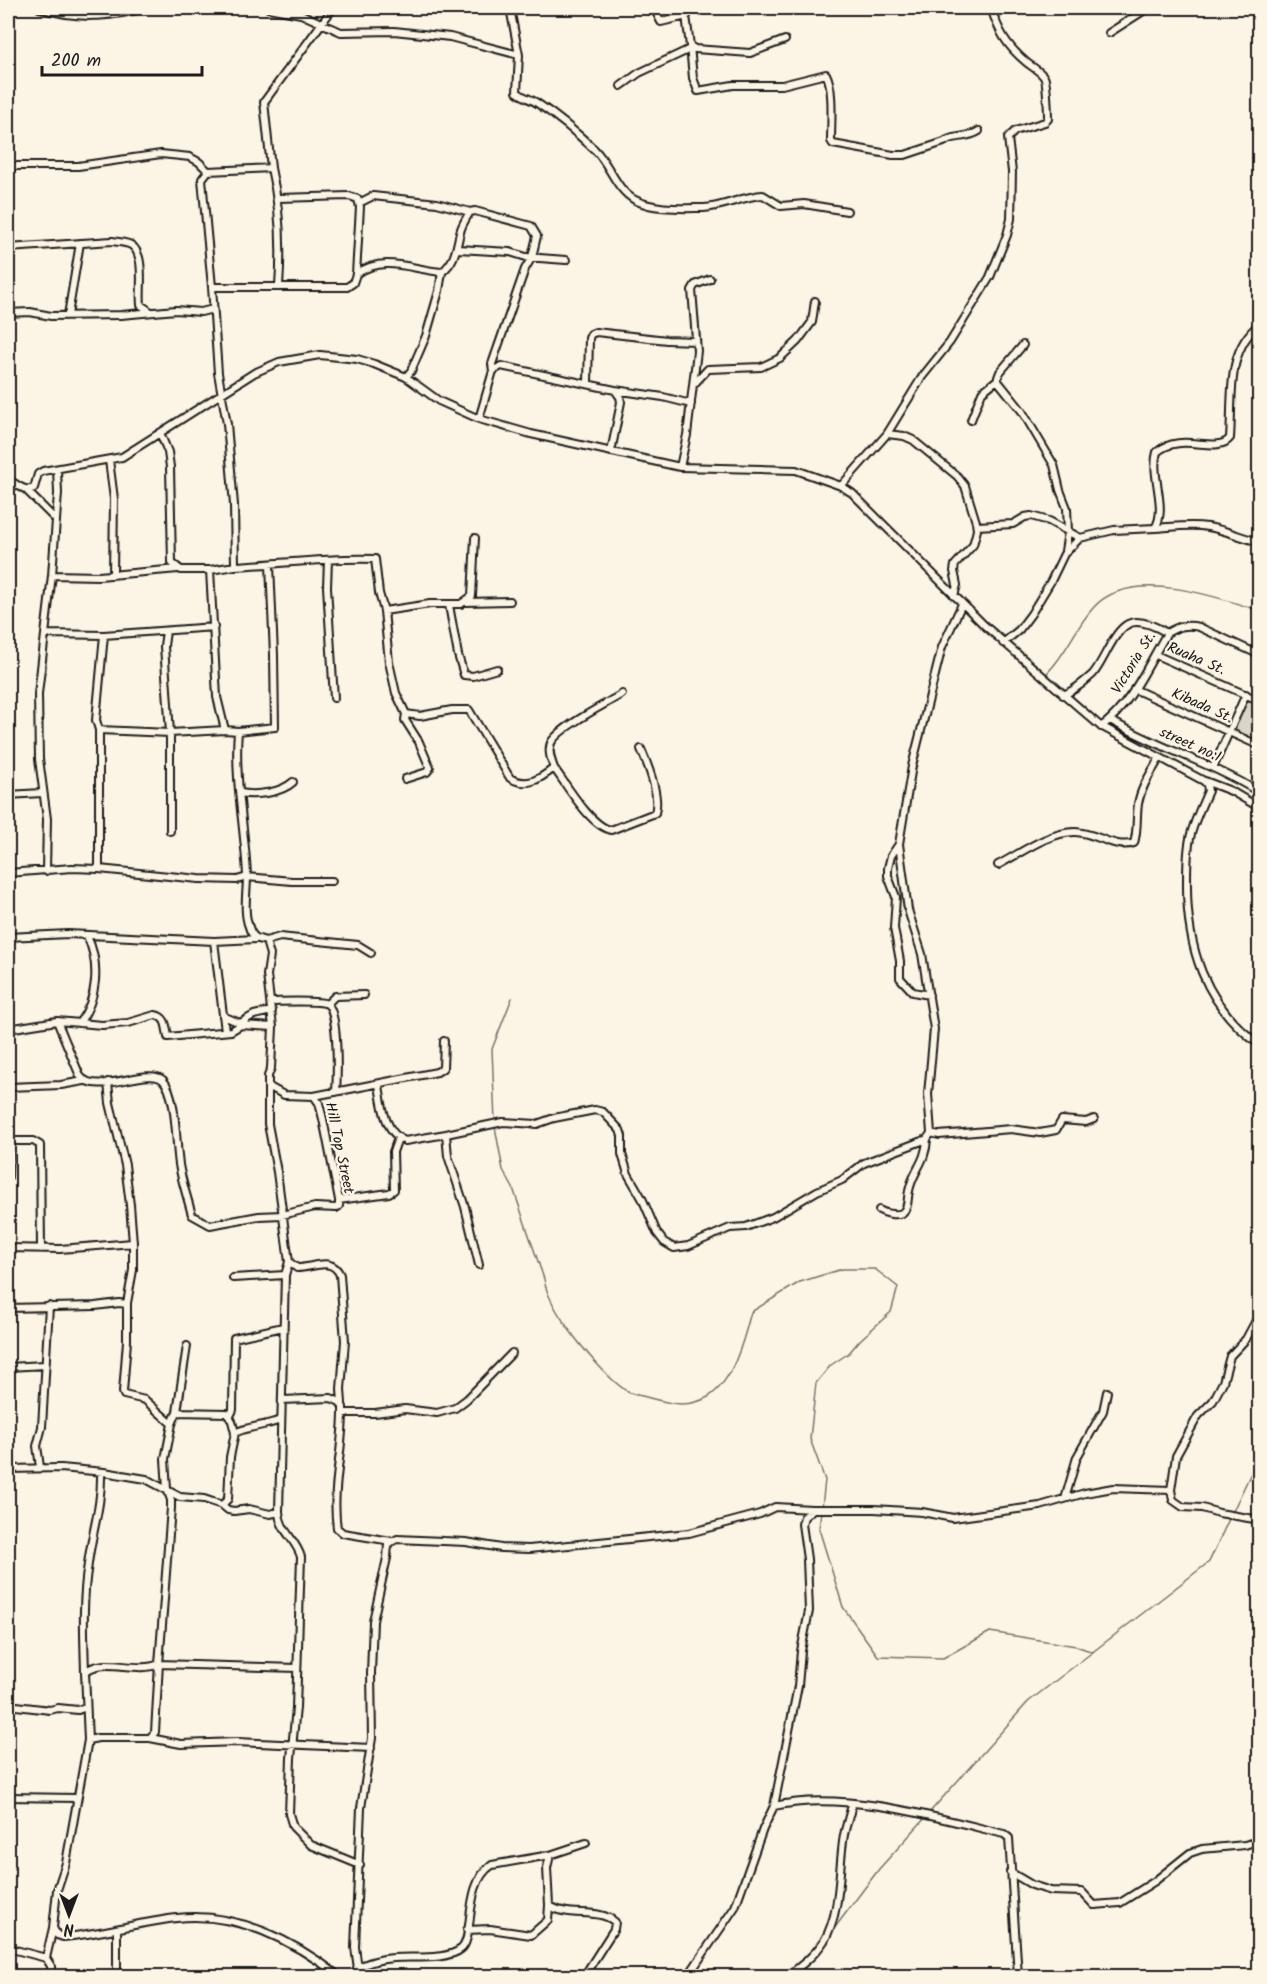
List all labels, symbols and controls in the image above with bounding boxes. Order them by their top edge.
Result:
scale bar [42,39,202,77]
text: 200 m [51,47,101,76]
street label: Victoria St. [1105,627,1163,699]
street label: Ruaha St. [1163,636,1229,682]
street label: Kibada St. [1167,682,1237,730]
street label: street no:1 [1155,721,1225,769]
street label: Hill Top Street [318,1100,360,1196]
north arrow [39,1885,99,1945]
text: N [64,1916,74,1941]

